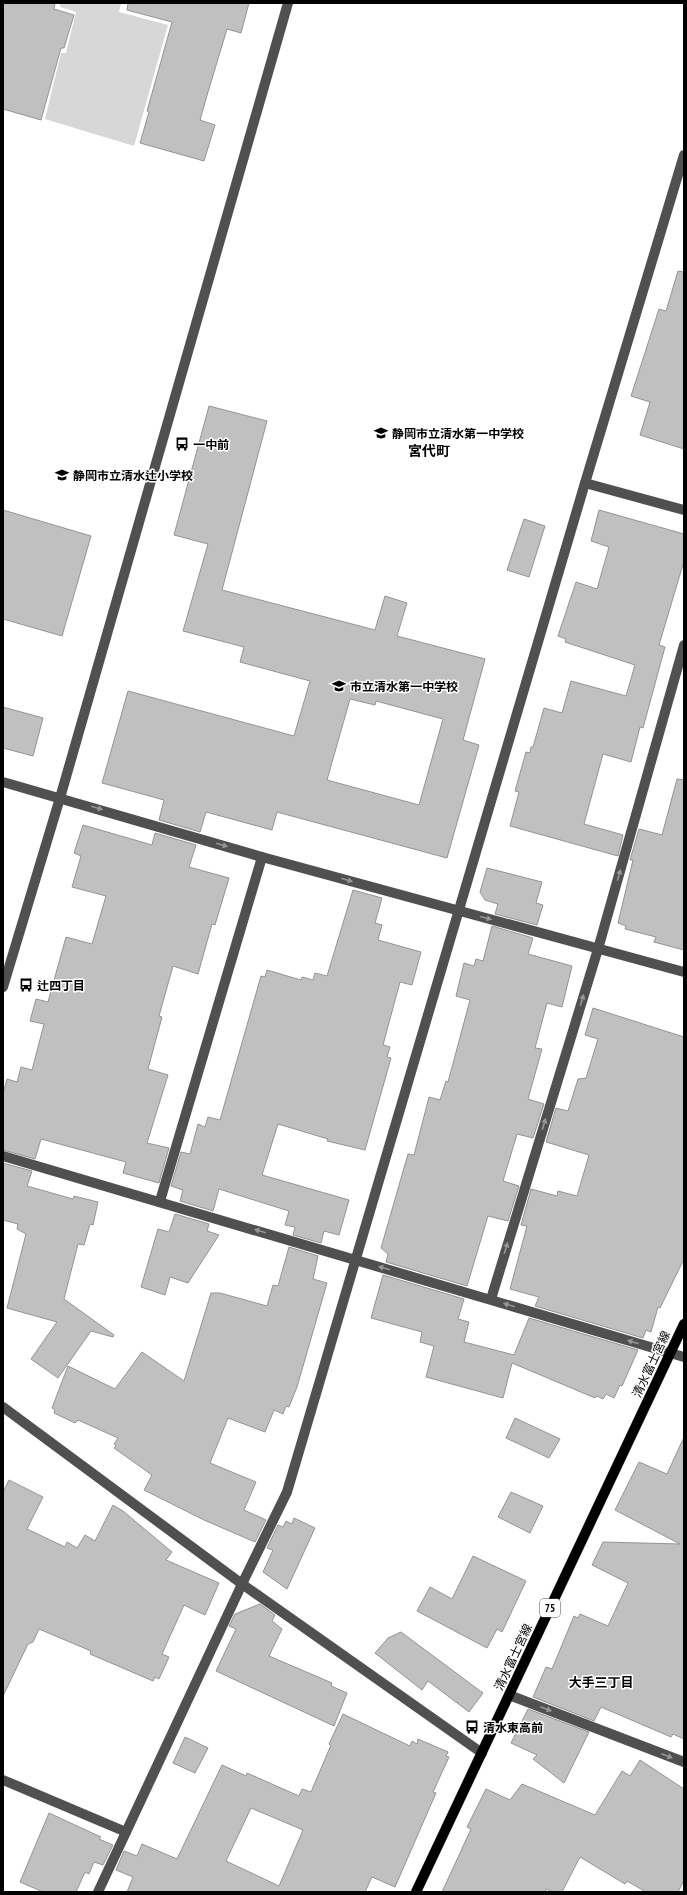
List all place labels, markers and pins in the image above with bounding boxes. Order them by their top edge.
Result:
school or university icon: 静岡市立清水第一中学校 [373,425,389,441]
place label: 静岡市立清水第一中学校 [392,426,524,441]
bus stop icon: 一中前 [174,436,190,452]
place label: 一中前 [193,437,229,452]
school or university icon: 静岡市立清水辻小学校 [54,467,70,483]
place label: 静岡市立清水辻小学校 [73,468,193,483]
school or university icon: 市立清水第一中学校 [331,678,347,694]
place label: 市立清水第一中学校 [350,679,458,694]
bus stop icon: 辻四丁目 [18,977,34,993]
place label: 辻四丁目 [37,978,85,993]
bus stop icon: 清水東高前 [464,1719,480,1735]
place label: 清水東高前 [483,1720,543,1735]

